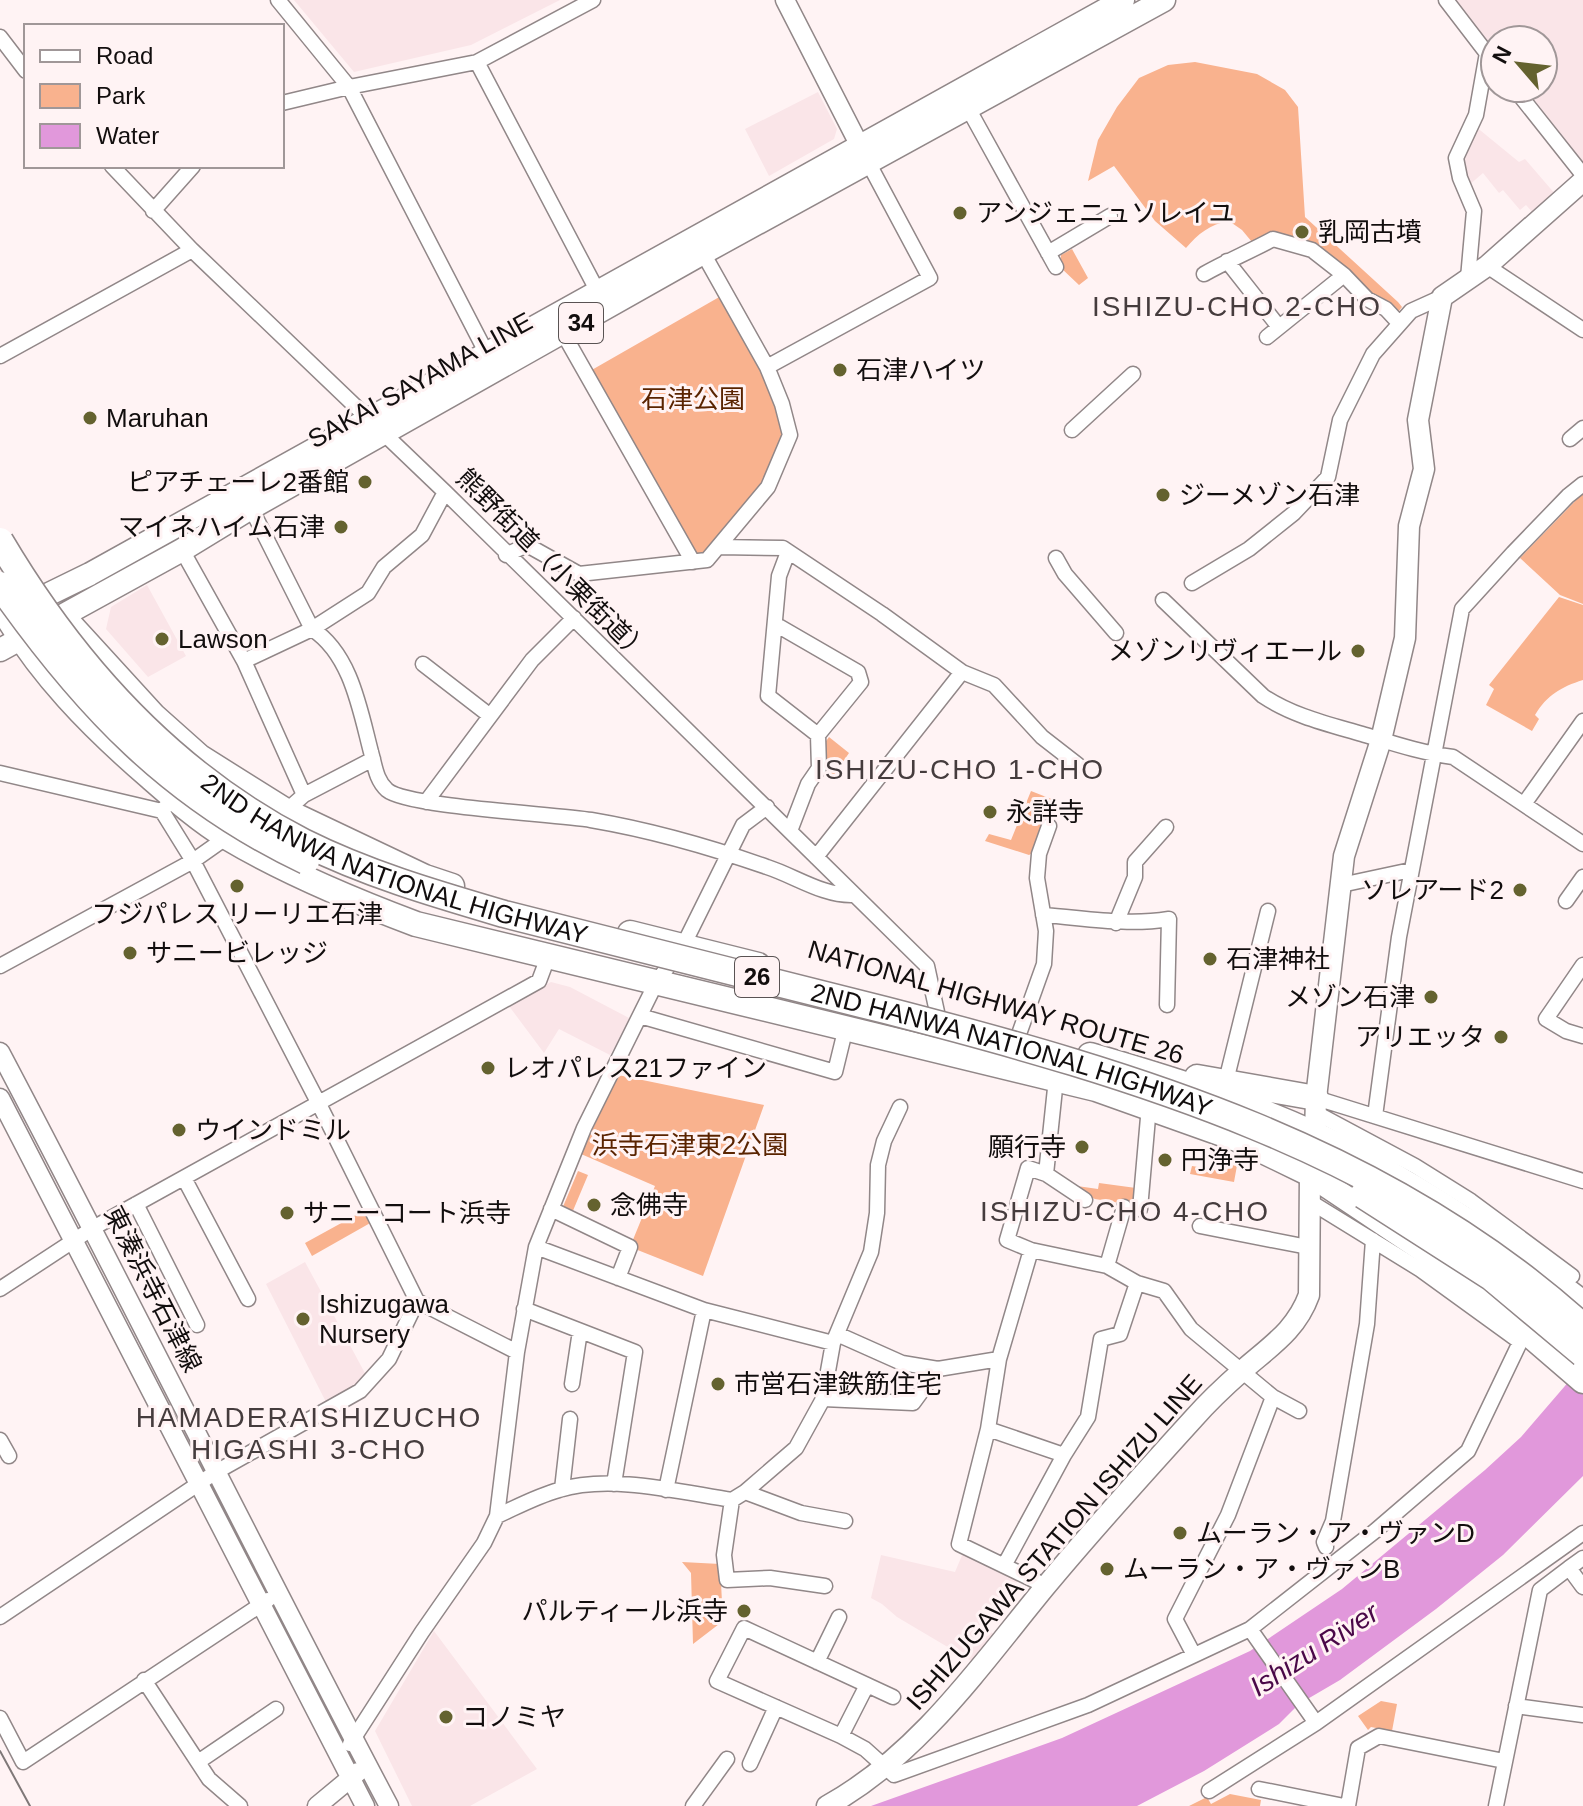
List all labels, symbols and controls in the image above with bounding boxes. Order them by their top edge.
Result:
legend [24,24,284,168]
north arrow [1479,24,1559,104]
text: Road [96,42,153,69]
text: N [1487,42,1517,68]
text: Park [96,82,146,109]
text: Water [96,122,159,149]
place label: アンジェニュソレイユ [976,198,1234,228]
marker: アンジェニュソレイユ [951,204,969,222]
place label: 乳岡古墳 [1318,217,1422,247]
marker: 乳岡古墳 [1293,223,1311,241]
district label: ISHIZU-CHO 2-CHO [1092,291,1382,322]
road number: 34 [559,303,603,343]
street label: SAKAI SAYAMA LINE [303,306,537,454]
place label: 石津ハイツ [856,355,985,385]
marker: 石津ハイツ [831,361,849,379]
park label: 石津公園 [641,384,745,414]
place label: Maruhan [106,403,209,433]
marker: Maruhan [81,409,99,427]
street label: 熊野街道（小栗街道） [450,462,656,668]
place label: ピアチェーレ2番館 [127,467,349,497]
marker: ピアチェーレ2番館 [356,473,374,491]
place label: ジーメゾン石津 [1179,480,1360,510]
marker: ジーメゾン石津 [1154,486,1172,504]
place label: マイネハイム石津 [118,512,325,542]
marker: マイネハイム石津 [332,518,350,536]
place label: Lawson [178,624,268,654]
marker: Lawson [153,630,171,648]
place label: メゾンリヴィエール [1108,636,1342,666]
marker: メゾンリヴィエール [1349,642,1367,660]
district label: ISHIZU-CHO 1-CHO [815,754,1105,785]
street label: 2ND HANWA NATIONAL HIGHWAY [195,767,591,950]
place label: 永詳寺 [1006,797,1084,827]
marker: 永詳寺 [981,803,999,821]
place label: ソレアード2 [1361,875,1504,905]
marker: フジパレス リーリエ石津 [228,877,246,895]
marker: ソレアード2 [1511,881,1529,899]
place label: フジパレス リーリエ石津 [91,899,383,929]
street label: NATIONAL HIGHWAY ROUTE 26 [805,934,1187,1070]
place label: サニービレッジ [146,938,328,968]
marker: サニービレッジ [121,944,139,962]
place label: 石津神社 [1226,944,1330,974]
marker: 石津神社 [1201,950,1219,968]
road number: 26 [735,957,779,997]
street label: 2ND HANWA NATIONAL HIGHWAY [808,977,1216,1123]
place label: メゾン石津 [1285,982,1415,1012]
marker: メゾン石津 [1422,988,1440,1006]
place label: アリエッタ [1355,1022,1485,1052]
marker: アリエッタ [1492,1028,1510,1046]
place label: レオパレス21ファイン [504,1053,767,1083]
marker: レオパレス21ファイン [479,1059,497,1077]
place label: ウインドミル [195,1115,351,1145]
marker: ウインドミル [170,1121,188,1139]
park label: 浜寺石津東2公園 [592,1130,788,1160]
place label: 願行寺 [988,1132,1066,1162]
marker: 願行寺 [1073,1138,1091,1156]
place label: 円浄寺 [1181,1145,1259,1175]
marker: 円浄寺 [1156,1151,1174,1169]
place label: 念佛寺 [610,1190,688,1220]
marker: 念佛寺 [585,1196,603,1214]
district label: ISHIZU-CHO 4-CHO [980,1196,1270,1227]
place label: サニーコート浜寺 [303,1198,511,1228]
street label: 東湊浜寺石津線 [98,1201,208,1377]
marker: サニーコート浜寺 [278,1204,296,1222]
place label: Ishizugawa Nursery [319,1289,450,1349]
marker: Ishizugawa Nursery [294,1310,312,1328]
street label: ISHIZUGAWA STATION ISHIZU LINE [900,1368,1208,1716]
place label: 市営石津鉄筋住宅 [734,1369,942,1399]
marker: 市営石津鉄筋住宅 [709,1375,727,1393]
district label: HAMADERAISHIZUCHO HIGASHI 3-CHO [136,1402,482,1465]
place label: ムーラン・ア・ヴァンD [1196,1518,1475,1548]
marker: ムーラン・ア・ヴァンD [1171,1524,1189,1542]
place label: ムーラン・ア・ヴァンB [1123,1554,1400,1584]
marker: ムーラン・ア・ヴァンB [1098,1560,1116,1578]
place label: パルティール浜寺 [522,1596,728,1626]
water label: Ishizu River [1244,1596,1385,1702]
marker: パルティール浜寺 [735,1602,753,1620]
place label: コノミヤ [462,1702,566,1732]
marker: コノミヤ [437,1708,455,1726]

